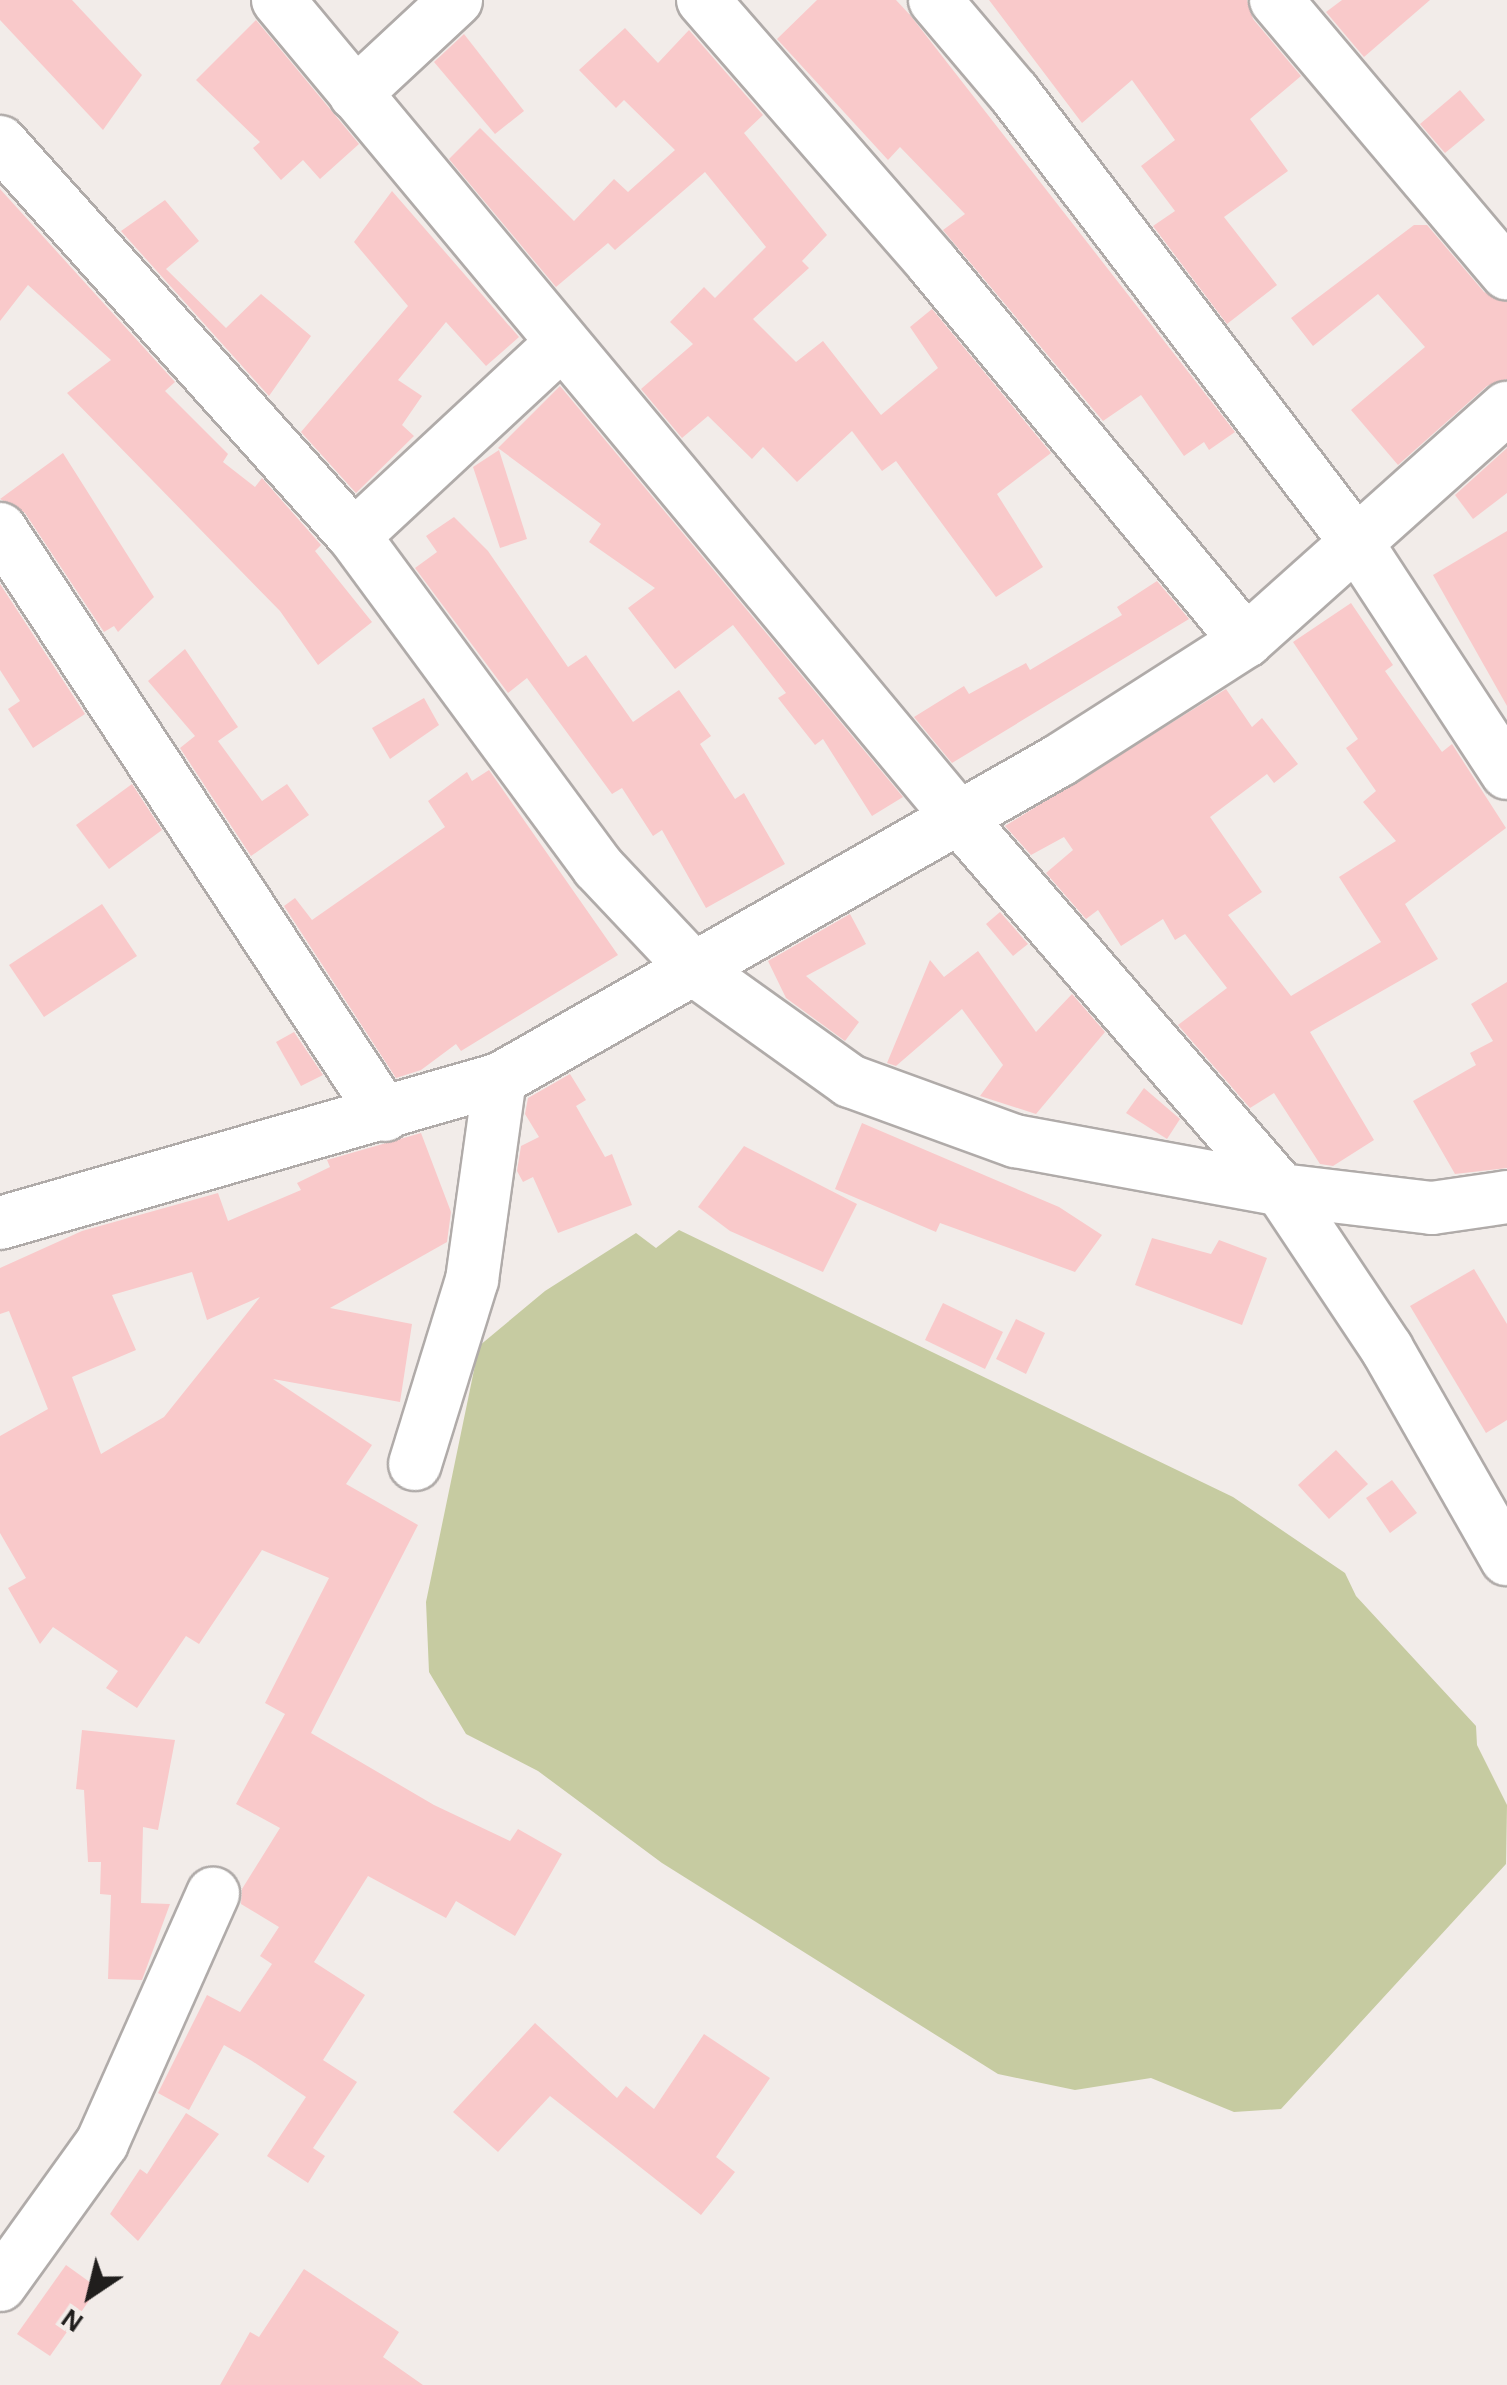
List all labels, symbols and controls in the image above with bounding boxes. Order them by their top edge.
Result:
north arrow [40,2245,140,2345]
text: N [57,2303,89,2337]

